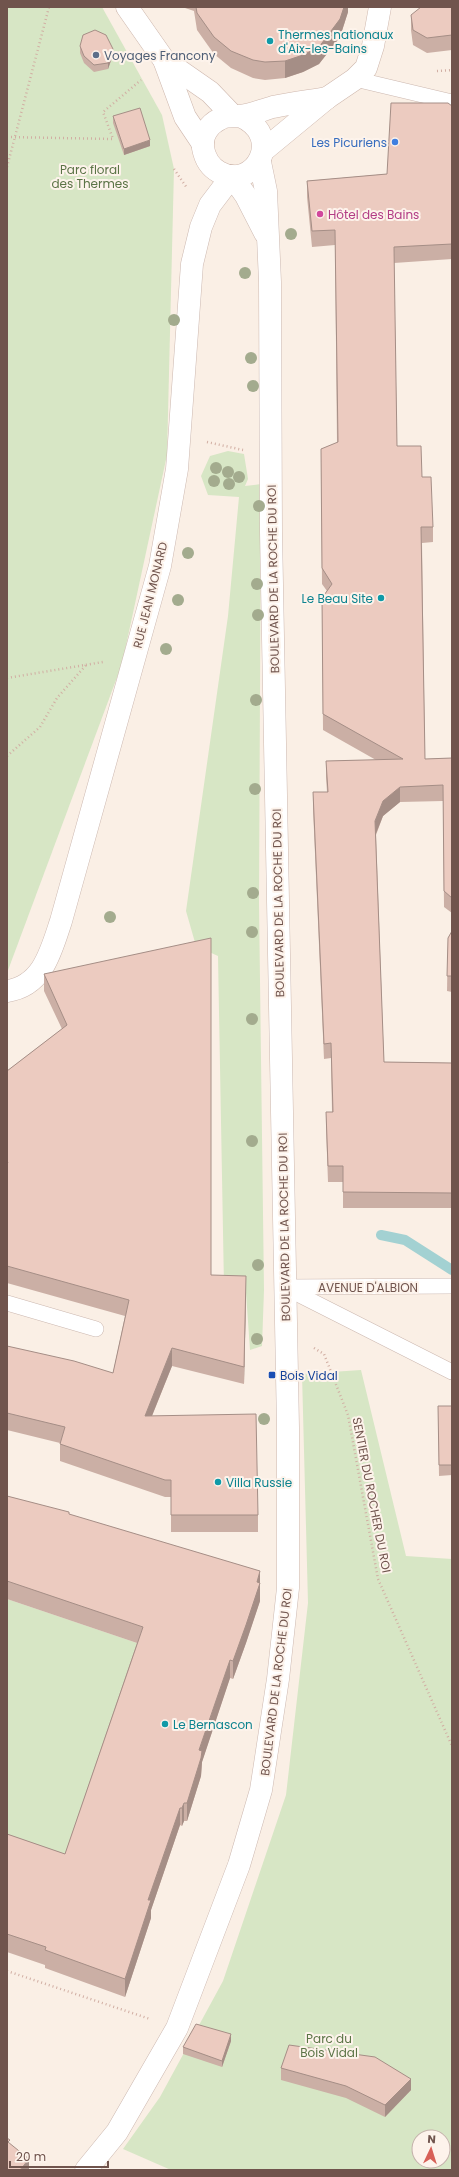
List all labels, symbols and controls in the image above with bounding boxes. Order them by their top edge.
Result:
place label: Thermes nationaux d'Aix-les-Bains [278,26,394,57]
marker: Thermes nationaux d'Aix-les-Bains [265,36,275,46]
place label: Voyages Francony [104,47,216,64]
marker: Voyages Francony [91,50,101,60]
place label: Les Picuriens [311,134,387,151]
marker: Les Picuriens [390,137,400,147]
park label: Parc floral des Thermes [51,161,129,192]
place label: Hôtel des Bains [328,206,419,223]
marker: Hôtel des Bains [315,209,325,219]
street label: BOULEVARD DE LA ROCHE DU ROI [263,484,283,674]
street label: RUE JEAN MONARD [129,540,171,650]
place label: Le Beau Site [302,590,373,607]
marker: Le Beau Site [376,593,386,603]
street label: BOULEVARD DE LA ROCHE DU ROI [268,808,288,998]
street label: BOULEVARD DE LA ROCHE DU ROI [274,1132,294,1322]
street label: AVENUE D'ALBION [318,1279,418,1296]
place label: Bois Vidal [280,1367,338,1384]
marker: Bois Vidal [267,1370,277,1380]
street label: SENTIER DU ROCHER DU ROI [349,1416,395,1574]
place label: Villa Russie [226,1474,292,1491]
marker: Villa Russie [213,1477,223,1487]
street label: BOULEVARD DE LA ROCHE DU ROI [256,1587,296,1777]
place label: Le Bernascon [173,1716,253,1733]
marker: Le Bernascon [160,1719,170,1729]
park label: Parc du Bois Vidal [300,2030,358,2061]
north arrow [411,2129,451,2169]
text: N [427,2131,436,2147]
scale bar [10,2143,108,2169]
text: 20 m [16,2148,46,2165]

